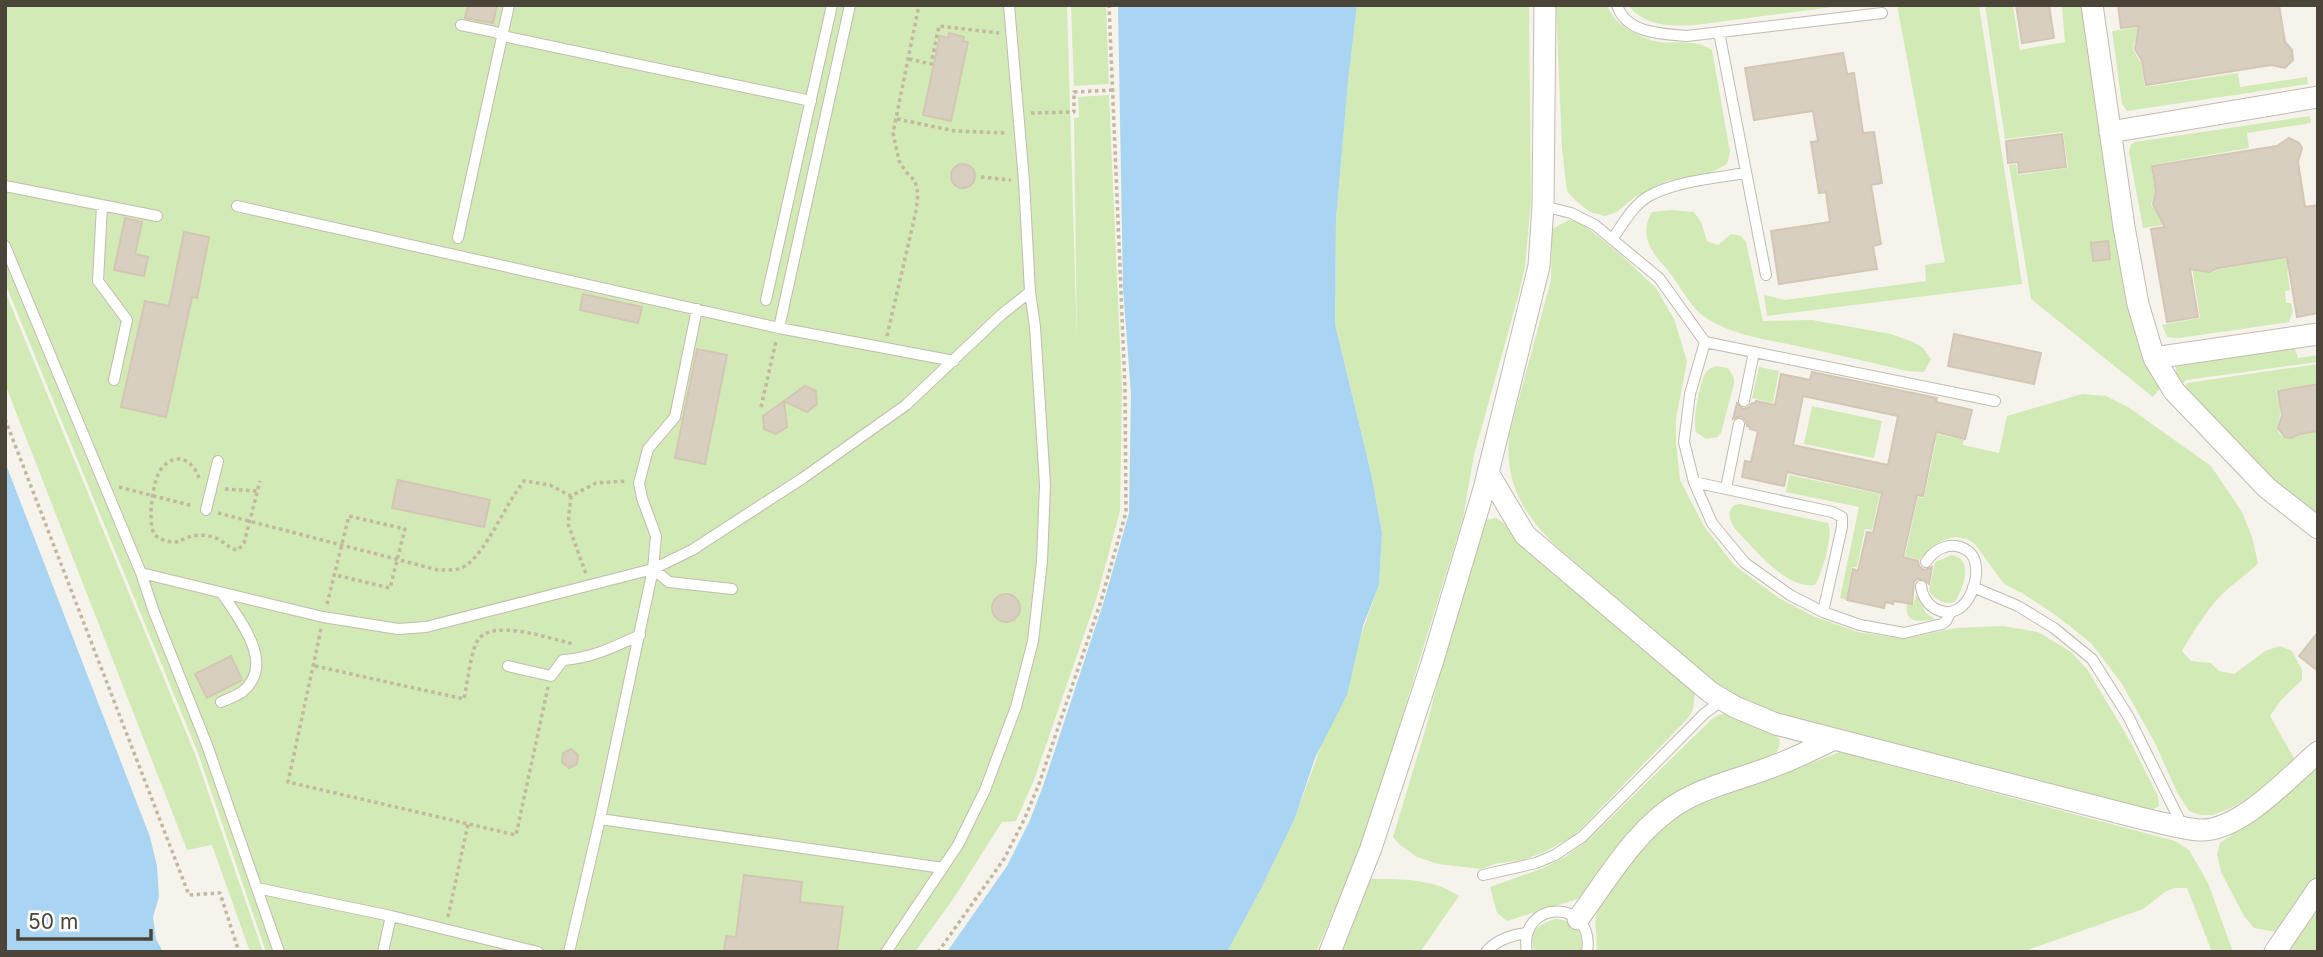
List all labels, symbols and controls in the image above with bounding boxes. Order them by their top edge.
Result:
scale bar [18,898,150,942]
text: 50 m [28,909,78,934]

